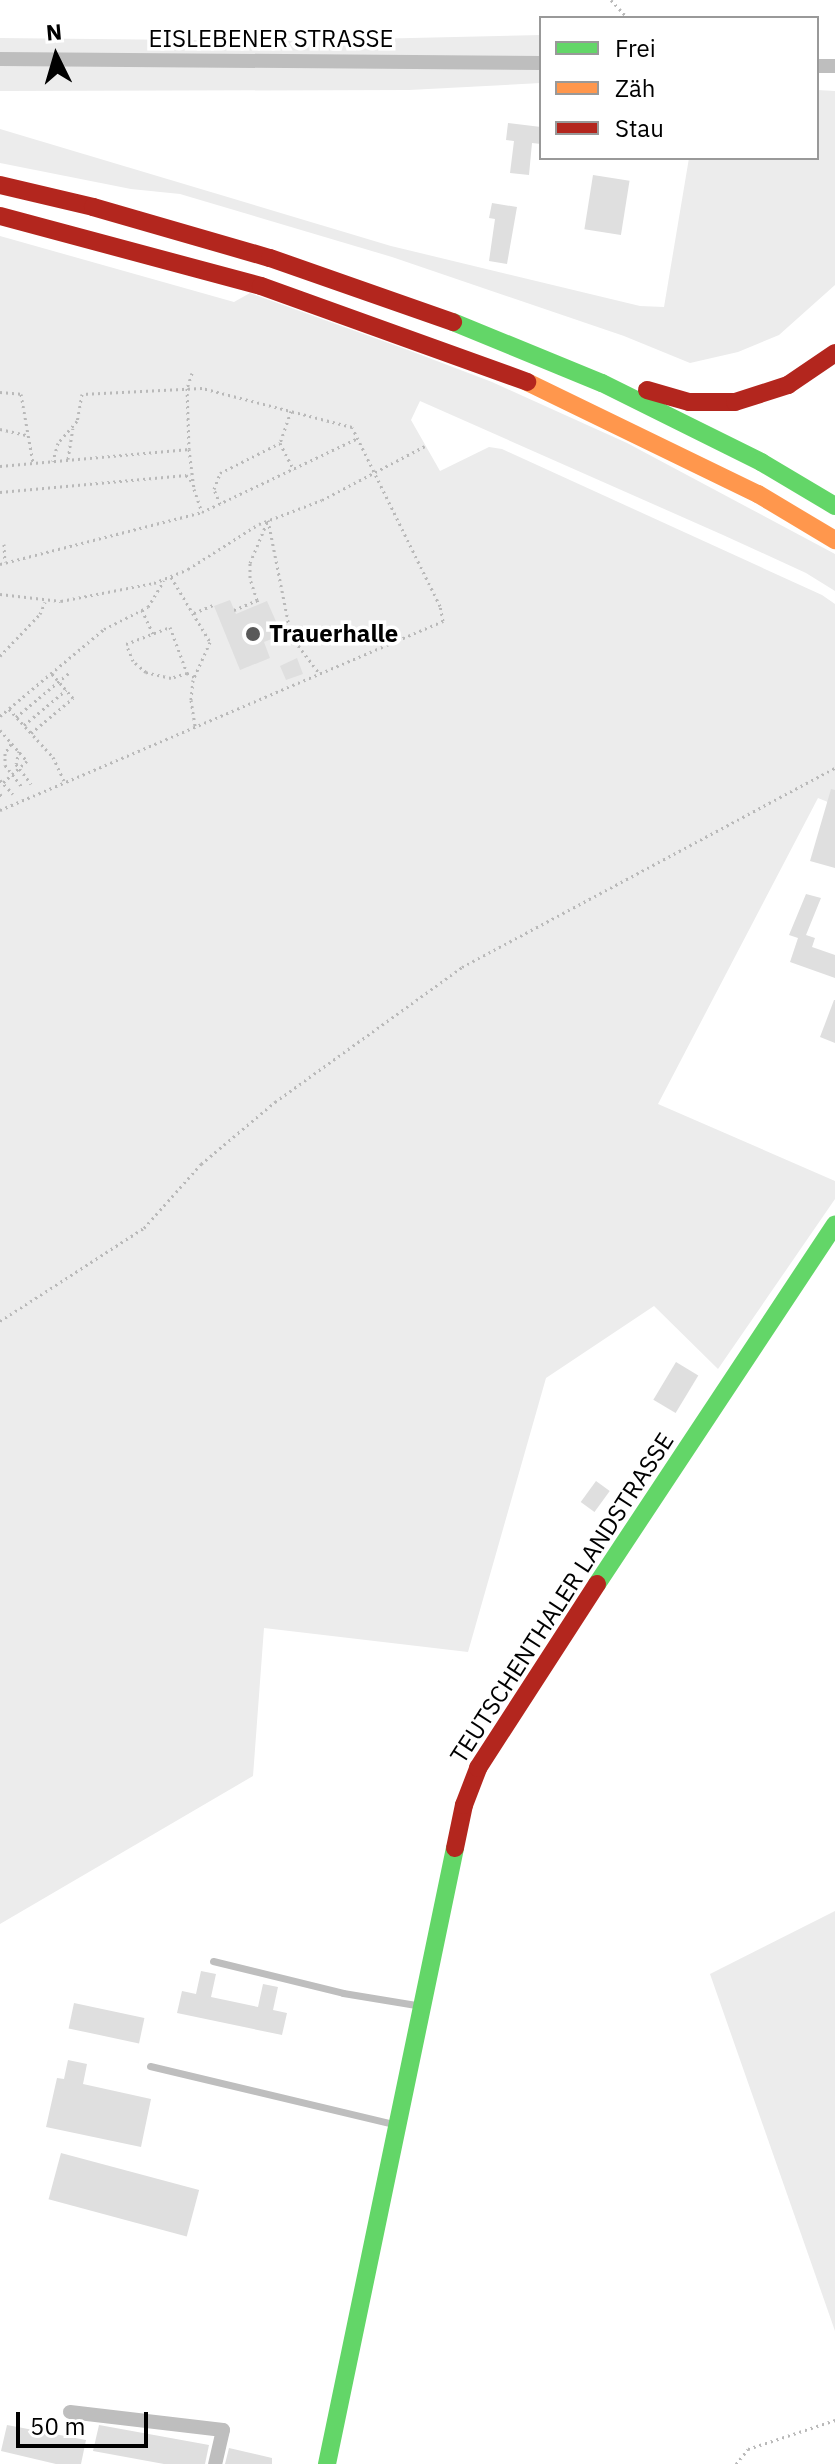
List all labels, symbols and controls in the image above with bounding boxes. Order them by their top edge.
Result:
north arrow [16,16,96,96]
text: N [45,16,63,47]
legend [539,16,819,160]
street label: EISLEBENER STRASSE [149,25,393,53]
text: Frei [615,32,656,64]
text: Zäh [615,72,655,104]
text: Stau [615,112,664,144]
place label: Trauerhalle [269,620,398,648]
marker: Trauerhalle [244,625,262,643]
street label: TEUTSCHENTHALER LANDSTRASSE [444,1427,680,1769]
scale bar [20,2396,152,2446]
text: 50 m [30,2410,85,2442]

